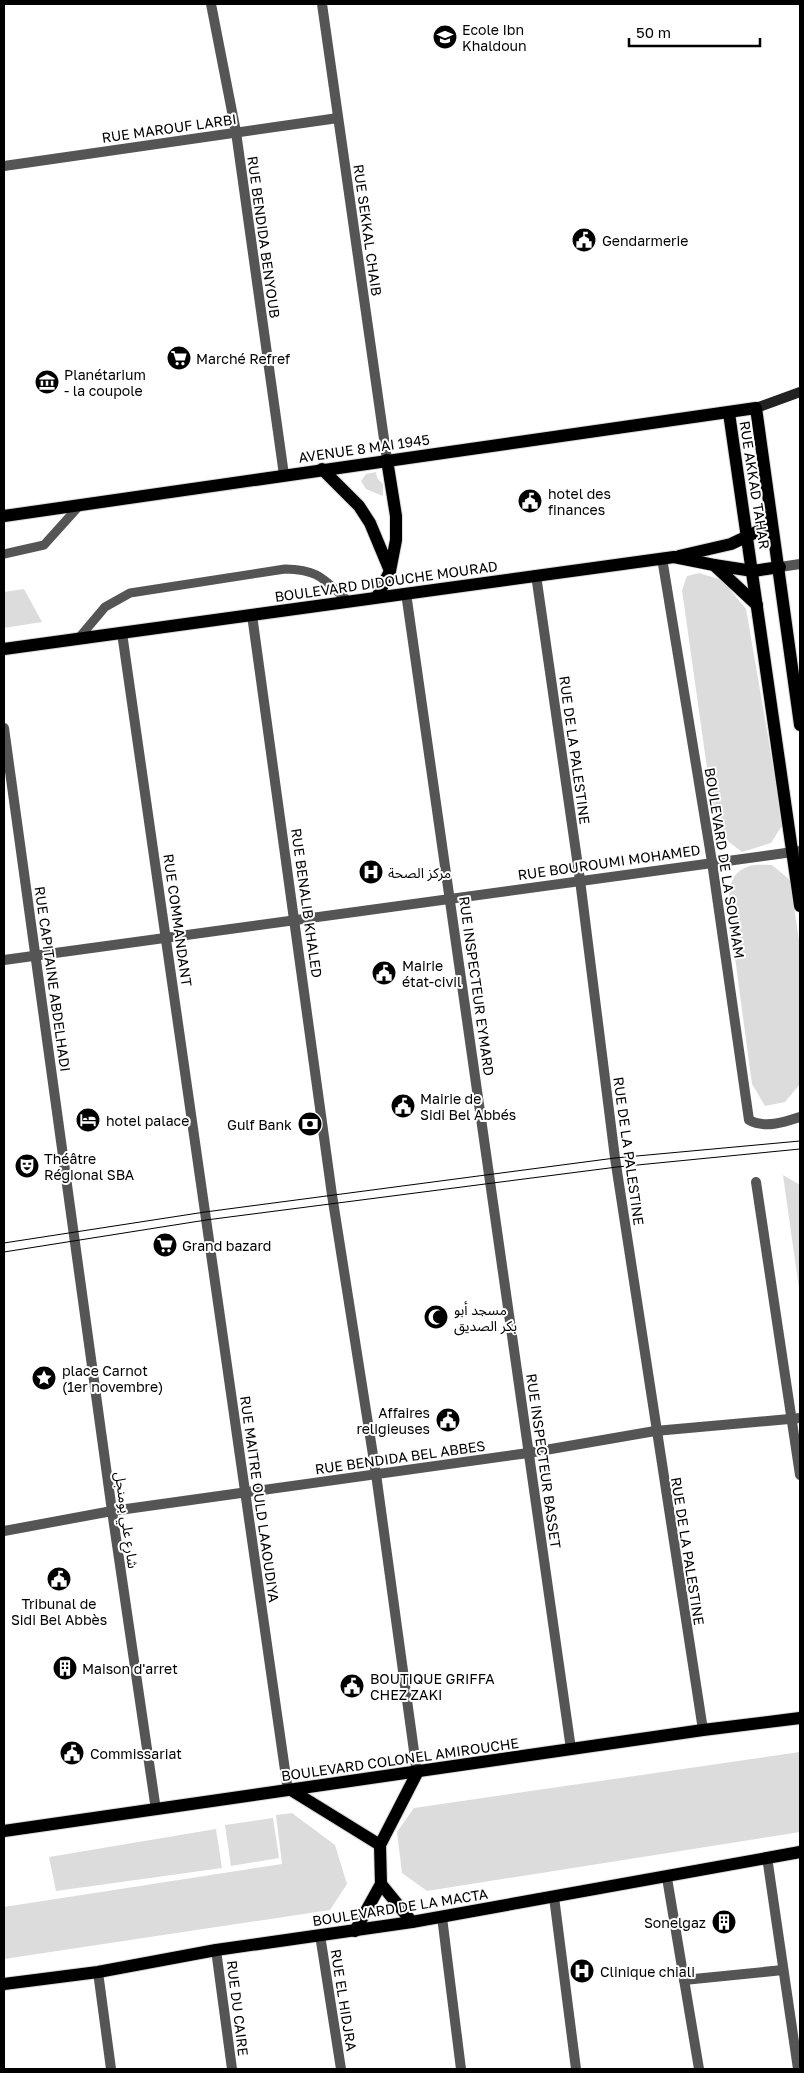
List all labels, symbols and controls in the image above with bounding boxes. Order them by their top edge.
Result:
scale bar [629,15,760,47]
place label: Ecole Ibn Khaldoun [462,21,527,54]
text: 50 m [636,23,671,41]
school or university icon: Ecole Ibn Khaldoun [432,24,458,50]
street label: RUE MAROUF LARBI [100,110,238,146]
street label: RUE BENDIDA BENYOUB [244,155,284,319]
street label: RUE SEKKAL CHAIB [350,163,386,297]
public building icon: Gendarmerie [571,227,597,253]
place label: Gendarmerie [602,232,688,249]
supermarket icon: Marché Refref [166,345,192,371]
place label: Marché Refref [196,350,290,367]
place label: Planétarium - la coupole [64,366,146,399]
museum icon: Planétarium - la coupole [34,369,60,395]
street label: RUE AKKAD TAHAR [736,420,774,550]
street label: AVENUE 8 MAI 1945 [297,430,431,466]
place label: hotel des finances [548,485,611,518]
public building icon: hotel des finances [517,488,543,514]
street label: BOULEVARD DIDOUCHE MOURAD [273,557,499,605]
street label: RUE DE LA PALESTINE [556,675,594,825]
street label: BOULEVARD DE LA SOUMAM [702,766,748,960]
street label: RUE BENALIB KHALED [288,827,326,979]
street label: RUE BOUROUMI MOHAMED [517,841,701,883]
street label: RUE COMMANDANT [160,853,196,988]
hospital icon: مركز الصحة [358,859,384,885]
place label: مركز الصحة [388,864,451,882]
street label: RUE CAPITAINE ABDELHADI [32,885,74,1073]
street label: RUE INSPECTEUR EYMARD [456,895,498,1077]
place label: Mairie état-civil [402,957,462,990]
public building icon: Mairie état-civil [371,960,397,986]
street label: RUE DE LA PALESTINE [610,1076,648,1226]
place label: Mairie de Sidi Bel Abbés [420,1090,516,1123]
public building icon: Mairie de Sidi Bel Abbés [390,1093,416,1119]
hotel icon: hotel palace [75,1107,101,1133]
bank icon: Gulf Bank [297,1111,323,1137]
place label: hotel palace [106,1112,189,1129]
place label: Gulf Bank [227,1116,292,1133]
place label: Théâtre Régional SBA [44,1150,135,1183]
theatre icon: Théâtre Régional SBA [14,1153,40,1179]
supermarket icon: Grand bazard [152,1232,178,1258]
place label: Grand bazard [182,1237,271,1254]
place label: مسجد أبو بكر الصديق [454,1301,517,1336]
mosque icon: مسجد أبو بكر الصديق [423,1304,449,1330]
place label: place Carnot (1er novembre) [62,1362,163,1395]
place icon: place Carnot (1er novembre) [31,1365,57,1391]
street label: RUE INSPECTEUR BASSET [523,1372,565,1550]
street label: RUE MAITRE OULD LAAOUDIYA [237,1395,283,1604]
place label: Affaires religieuses [356,1404,430,1437]
public building icon: Affaires religieuses [435,1407,461,1433]
street label: RUE BENDIDA BEL ABBES [314,1437,486,1477]
street label: شارع علي بومنجل [109,1471,142,1570]
street label: RUE DE LA PALESTINE [668,1476,708,1626]
public building icon: Tribunal de Sidi Bel Abbès [46,1566,72,1592]
place label: Tribunal de Sidi Bel Abbès [11,1595,107,1628]
building icon: Maison d'arret [52,1655,78,1681]
place label: Maison d'arret [82,1660,178,1677]
place label: BOUTIQUE GRIFFA CHEZ ZAKI [370,1670,495,1703]
public building icon: BOUTIQUE GRIFFA CHEZ ZAKI [339,1673,365,1699]
street label: BOULEVARD COLONEL AMIROUCHE [280,1734,520,1784]
public building icon: Commissariat [59,1740,85,1766]
place label: Commissariat [90,1745,182,1762]
street label: BOULEVARD DE LA MACTA [311,1885,490,1929]
building icon: Sonelgaz [711,1909,737,1935]
place label: Sonelgaz [644,1914,706,1931]
street label: RUE EL HIDJRA [328,1948,361,2053]
hospital icon: Clinique chiali [569,1958,595,1984]
street label: RUE DU CAIRE [224,1959,252,2057]
place label: Clinique chiali [600,1963,695,1980]

